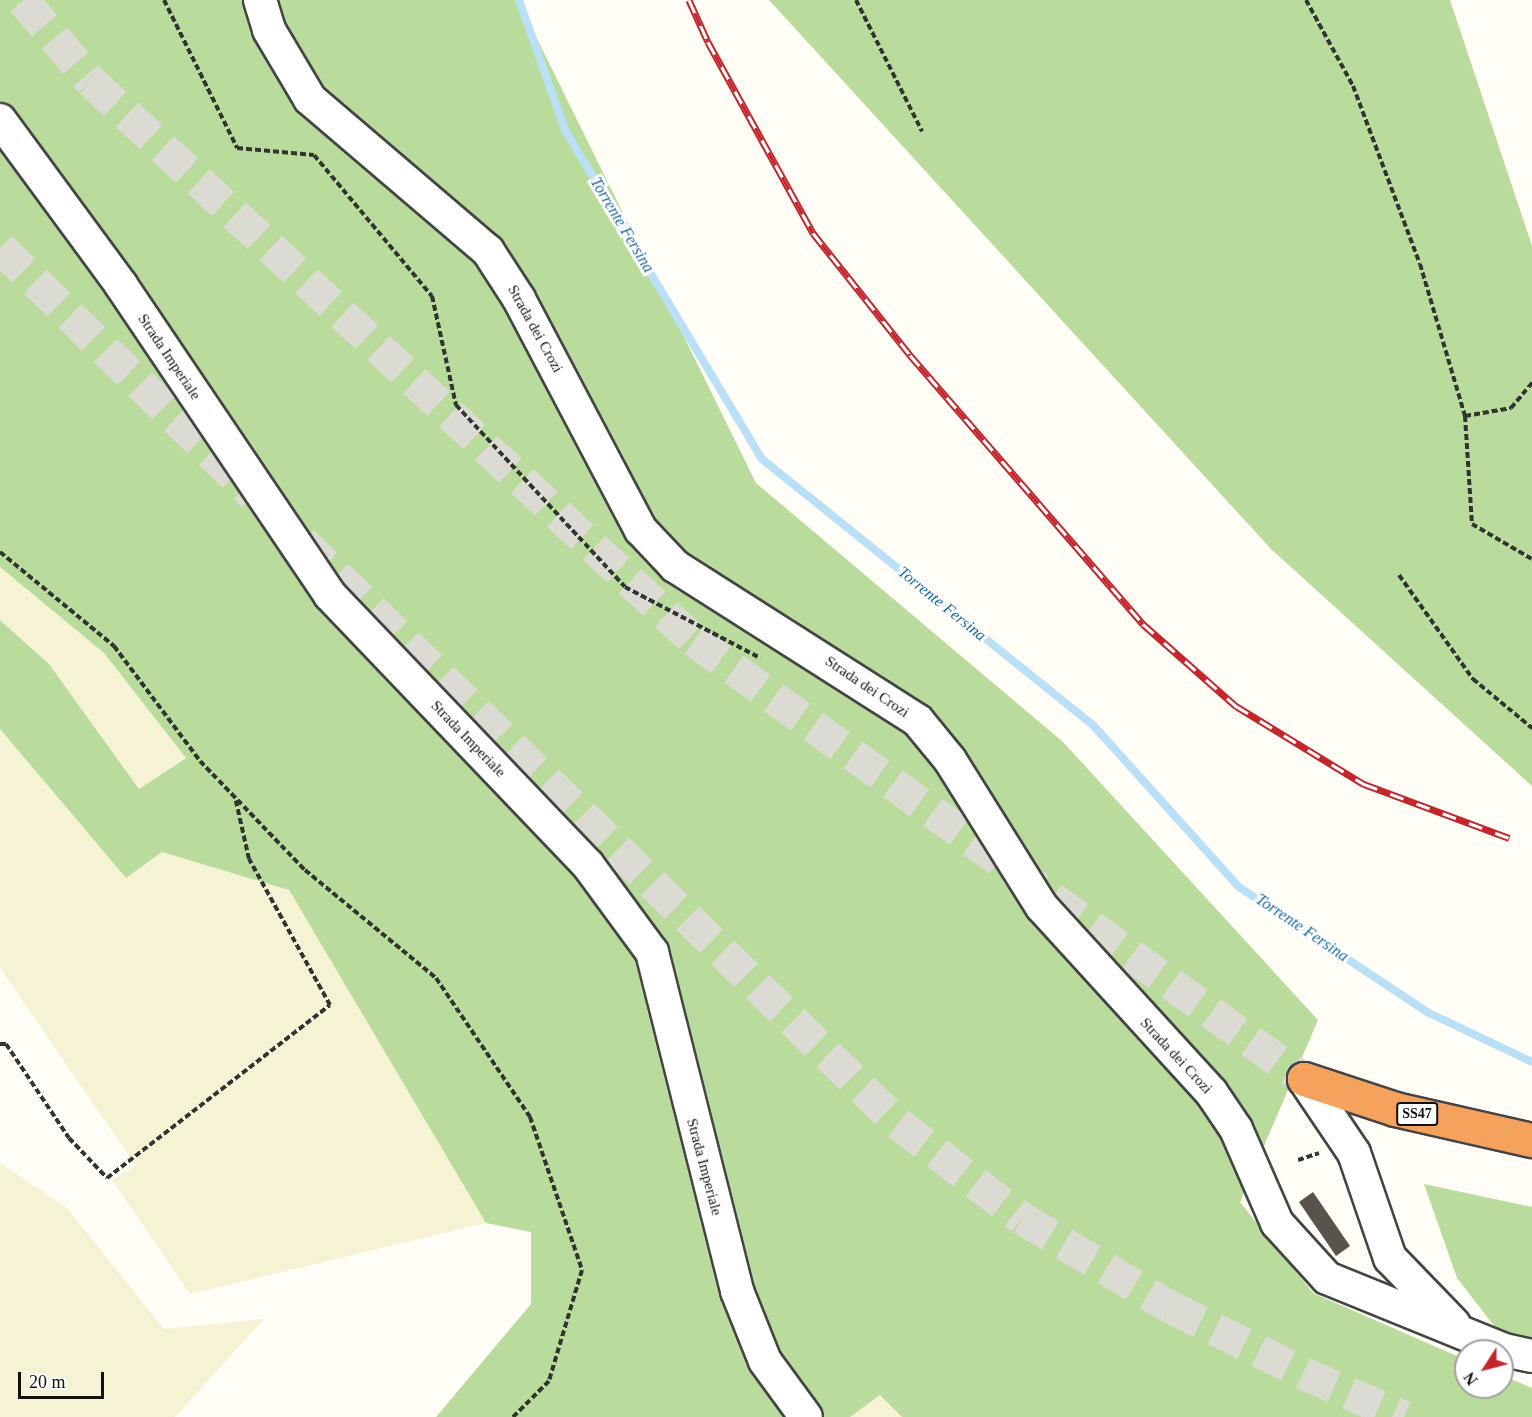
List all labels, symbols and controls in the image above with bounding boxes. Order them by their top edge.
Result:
water label: Torrente Fersina [586,174,658,276]
street label: Strada dei Crozi [504,282,566,376]
street label: Strada Imperiale [134,311,204,403]
water label: Torrente Fersina [894,563,990,645]
street label: Strada dei Crozi [822,652,912,722]
street label: Strada Imperiale [427,697,509,781]
water label: Torrente Fersina [1252,890,1352,966]
street label: Strada dei Crozi [1136,1014,1216,1098]
road number: SS47 [1396,1103,1438,1125]
street label: Strada Imperiale [682,1117,726,1217]
north arrow [1454,1339,1514,1399]
scale bar [21,1360,106,1398]
text: N [1460,1369,1481,1388]
text: 20 m [29,1372,66,1392]

